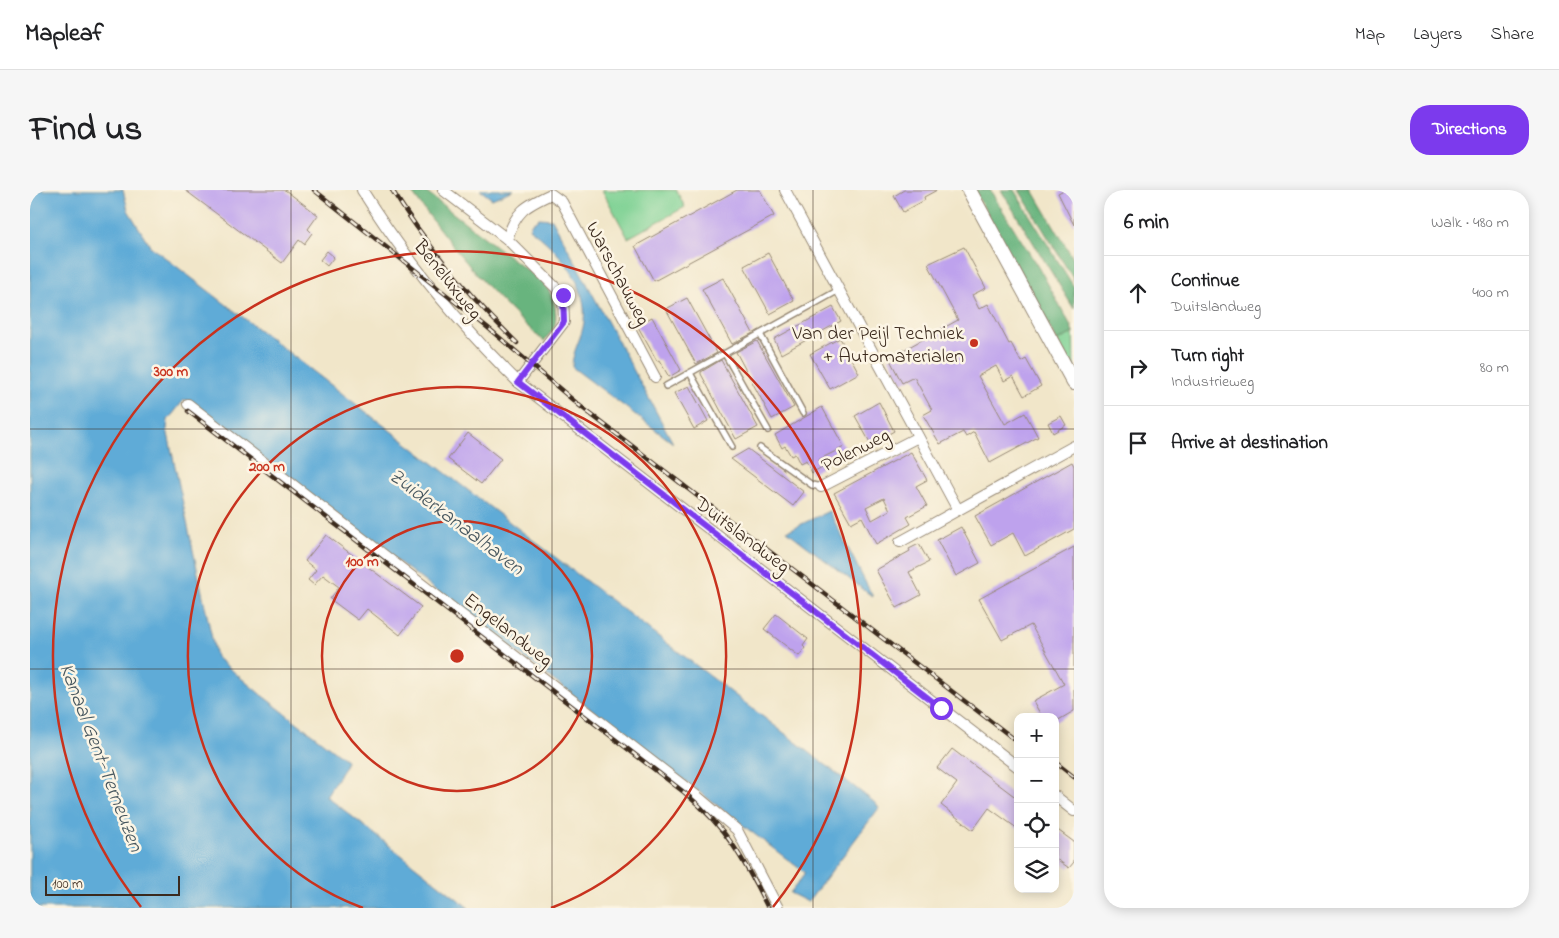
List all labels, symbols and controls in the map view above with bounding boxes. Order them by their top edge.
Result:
text: Mapleaf [25,17,104,52]
text: Map [1355,22,1385,48]
text: Layers [1413,22,1463,48]
text: Share [1491,22,1534,48]
text: Find us [30,105,142,156]
button: Directions [1410,105,1529,155]
text: 6 min [1124,208,1169,238]
text: Walk · 480 m [1431,211,1509,235]
street label: Warschauweg [576,217,656,332]
street label: Beneluxweg [404,233,489,328]
text: Continue [1171,268,1239,295]
icon: ahead [1124,279,1152,307]
text: 400 m [1472,281,1509,305]
route end [552,284,575,307]
text: Duitslandweg [1171,295,1261,319]
place label: Van der Peijl Techniek + Automaterialen [791,320,964,372]
marker: Van der Peijl Techniek + Automaterialen [968,337,980,349]
text: Turn right [1171,343,1244,370]
icon: right [1124,354,1152,382]
text: 80 m [1480,356,1509,380]
text: 300 m [153,361,189,383]
text: Industrieweg [1171,370,1254,394]
street label: Polenweg [817,422,896,482]
icon: arrive [1124,429,1152,457]
text: Arrive at destination [1171,430,1328,457]
text: 200 m [248,456,285,478]
water label: Zuiderkanaalhaven [382,462,530,584]
street label: Duitslandweg [686,490,795,582]
text: 100 m [345,551,379,573]
street label: Engelandweg [456,587,558,676]
centre of rings [448,647,466,665]
water label: Kanaal Gent-Terneuzen [50,659,150,857]
route start [930,697,953,720]
map controls [1014,713,1059,893]
button: + [1014,713,1059,758]
button: − [1014,758,1059,803]
button: locate [1014,803,1059,848]
button: layers [1014,848,1059,893]
scale bar [45,873,180,896]
text: 100 m [52,874,83,895]

